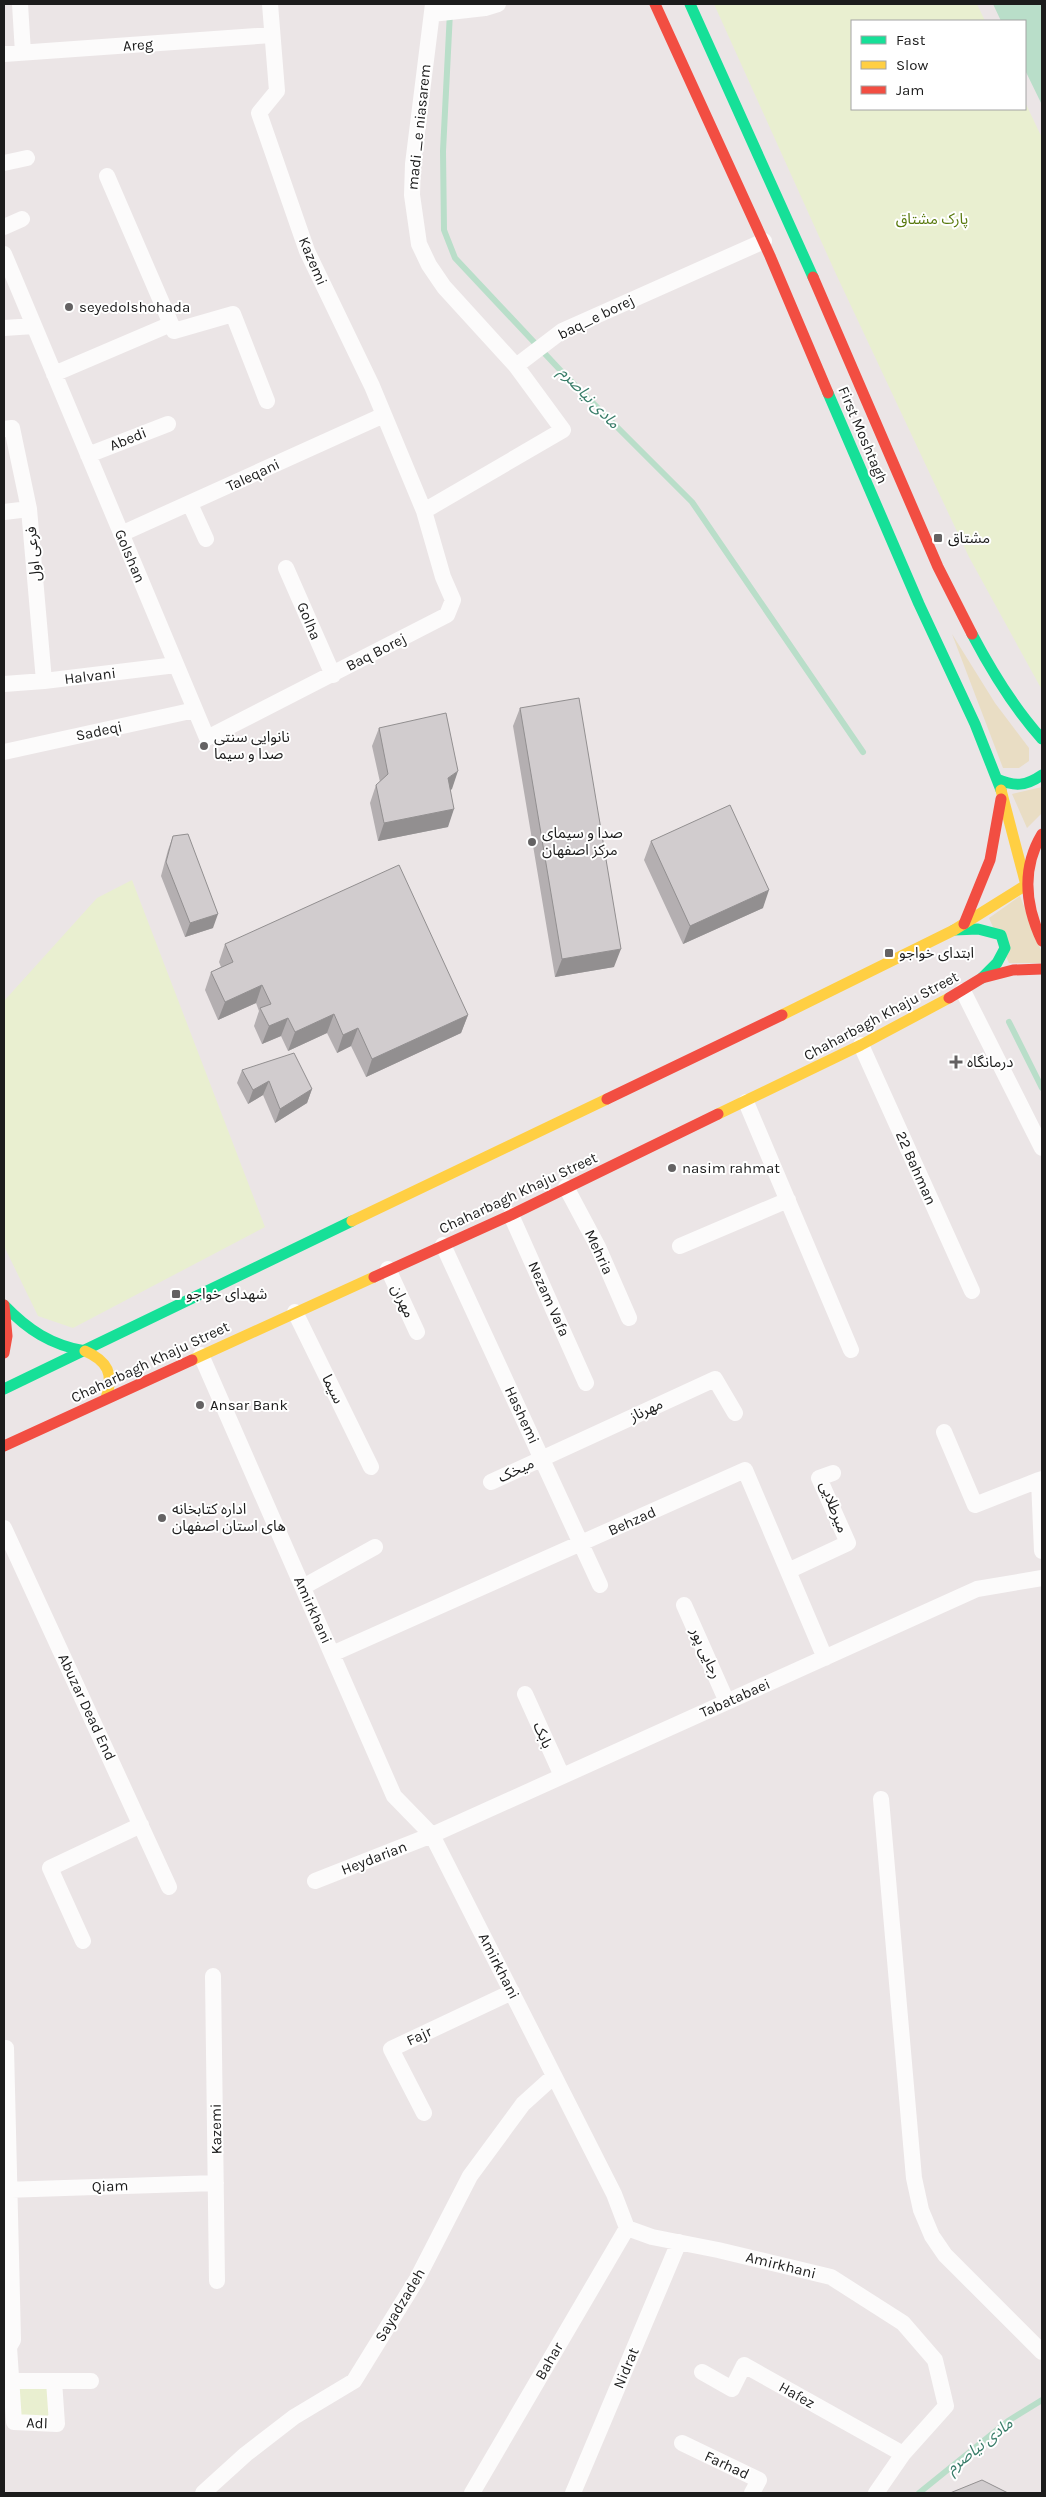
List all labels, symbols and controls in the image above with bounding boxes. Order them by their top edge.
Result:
legend [851,20,1026,110]
text: Fast [896,31,926,49]
street label: Areg [122,35,154,55]
text: Slow [896,56,928,74]
street label: madi _e niasarem [403,63,435,191]
text: Jam [896,81,924,99]
park label: پارک مشتاق [896,210,968,229]
street label: Kazemi [295,234,331,288]
street label: baq_e borej [555,291,637,343]
place label: seyedolshohada [79,298,190,316]
marker: seyedolshohada [63,301,75,313]
water label: مادی نیاصرم [552,362,624,435]
street label: First Moshtagh [834,384,892,486]
street label: Abedi [107,423,149,455]
street label: Taleqani [223,455,283,495]
street label: فرعی اول [22,525,44,582]
street label: Golshan [111,527,149,585]
place label: مشتاق [948,529,990,547]
marker: مشتاق [932,532,944,544]
street label: Golha [293,599,325,643]
street label: Baq Borej [343,629,409,675]
street label: Halvani [63,664,117,688]
street label: Sadeqi [74,717,124,745]
place label: نانوایی سنتی صدا و سیما [214,728,290,763]
marker: نانوایی سنتی صدا و سیما [198,740,210,752]
place label: صدا و سیمای مرکز اصفهان [542,824,623,859]
marker: صدا و سیمای مرکز اصفهان [526,836,538,848]
place label: ابتدای خواجو [899,944,974,962]
marker: ابتدای خواجو [883,947,895,959]
street label: Chaharbagh Khaju Street [801,967,962,1064]
place label: درمانگاه [967,1053,1013,1071]
marker: درمانگاه [949,1055,963,1069]
street label: 22 Bahman [892,1128,940,1208]
street label: Chaharbagh Khaju Street [436,1148,600,1238]
place label: nasim rahmat [682,1159,780,1177]
marker: nasim rahmat [666,1162,678,1174]
street label: Mehria [581,1227,617,1277]
street label: Nezam Vafa [524,1259,574,1339]
street label: مهران [387,1281,419,1321]
place label: شهدای خواجو [186,1285,268,1303]
marker: شهدای خواجو [170,1288,182,1300]
street label: Chaharbagh Khaju Street [68,1317,232,1407]
street label: سیما [318,1371,348,1407]
street label: Hashemi [501,1383,543,1447]
street label: مهرناز [625,1394,666,1426]
place label: Ansar Bank [210,1396,288,1414]
marker: Ansar Bank [194,1399,206,1411]
street label: میخک [495,1454,537,1486]
street label: میرطلایی [816,1479,852,1535]
place label: اداره کتابخانه های استان اصفهان [172,1500,286,1535]
street label: Behzad [605,1503,659,1539]
marker: اداره کتابخانه های استان اصفهان [156,1512,168,1524]
street label: Amirkhani [290,1574,336,1646]
street label: رجایی پور [685,1624,725,1682]
street label: Abuzar Dead End [54,1651,120,1763]
street label: Tabatabaei [697,1675,773,1721]
street label: بابک [529,1719,557,1751]
street label: Heydarian [339,1837,409,1879]
street label: Amirkhani [475,1930,523,2002]
street label: Fajr [403,2022,435,2050]
street label: Kazemi [207,2103,225,2155]
street label: Qiam [91,2176,129,2196]
street label: Amirkhani [744,2248,818,2282]
street label: Sayadzadeh [371,2265,429,2345]
street label: Bahar [531,2339,567,2383]
street label: Nidrat [609,2344,643,2391]
street label: Hafez [776,2378,818,2412]
water label: مادی نیاصرم [942,2413,1019,2480]
street label: Adl [26,2414,48,2432]
street label: Farhad [702,2447,752,2483]

